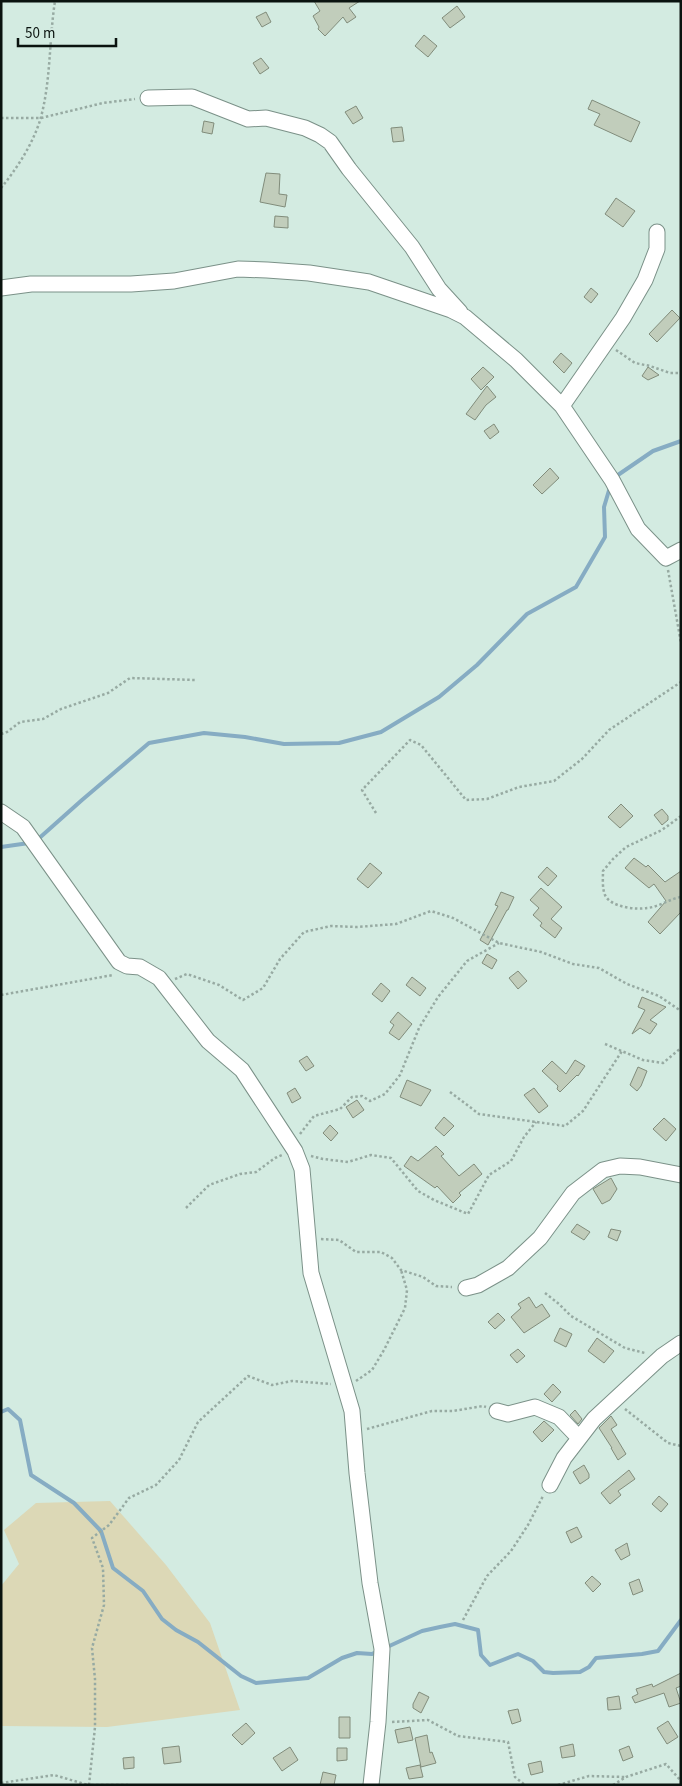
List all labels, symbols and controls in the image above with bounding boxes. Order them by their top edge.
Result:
scale bar [18,15,115,47]
text: 50 m [25,23,55,44]

